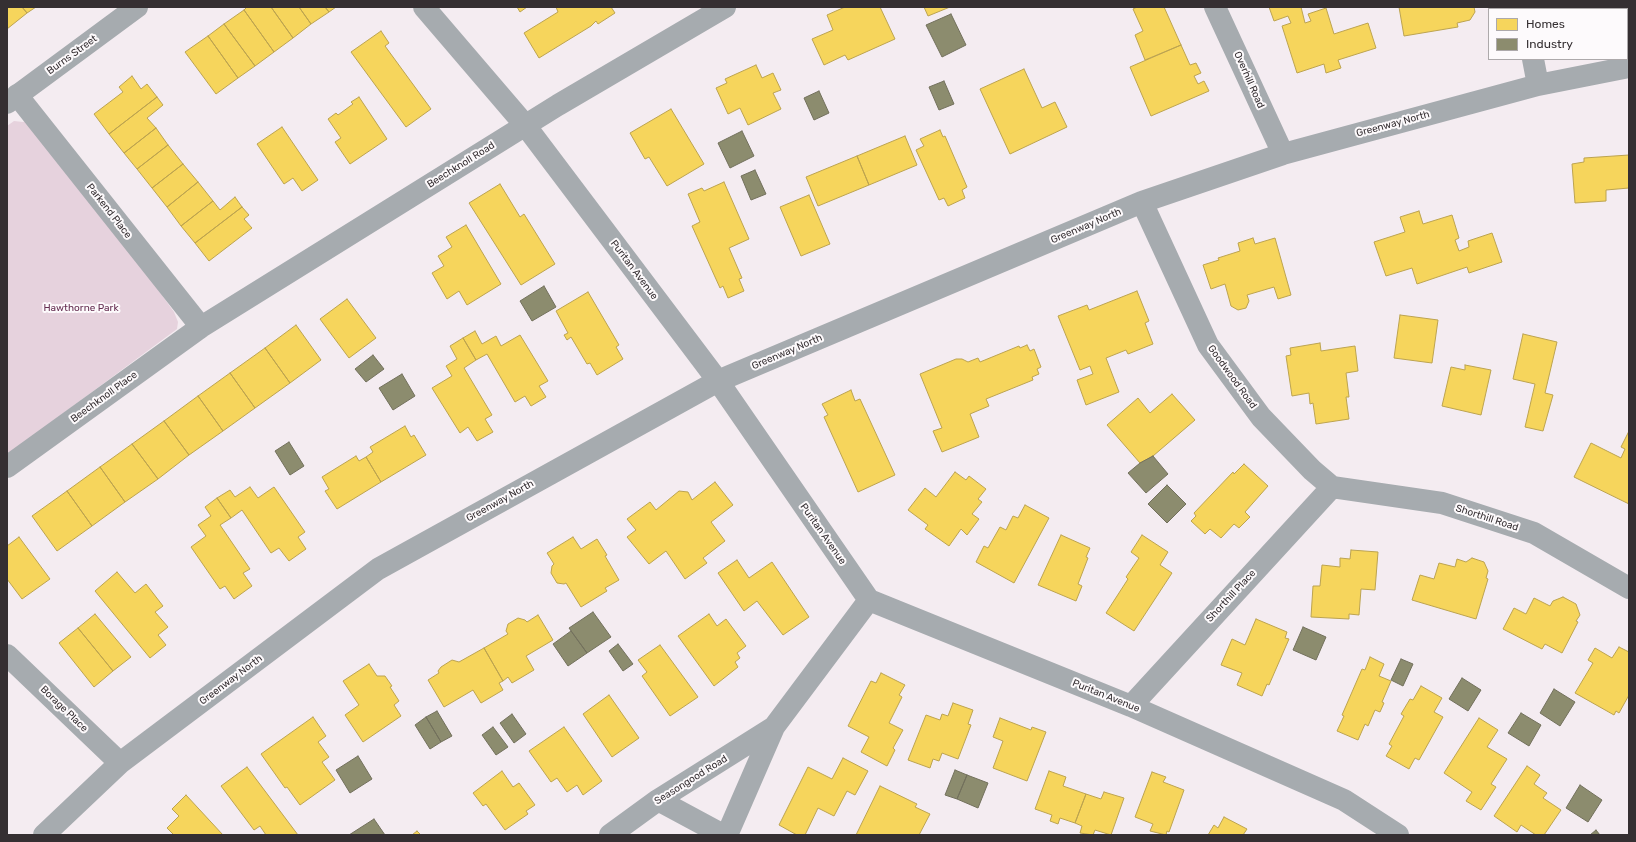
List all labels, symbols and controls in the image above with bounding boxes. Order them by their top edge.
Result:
legend [1488,8,1628,60]
text: Homes [1526,17,1565,31]
street label: Burns Street [45,33,99,77]
text: Industry [1526,37,1573,51]
street label: Overhill Road [1231,50,1267,110]
street label: Greenway North [1355,108,1431,140]
street label: Beechknoll Road [425,139,497,191]
street label: Parkend Place [84,181,134,241]
street label: Greenway North [1049,206,1123,246]
street label: Puritan Avenue [608,238,660,302]
park label: Hawthorne Park [43,302,119,314]
street label: Greenway North [750,332,824,372]
street label: Goodwood Road [1205,343,1259,411]
street label: Beechknoll Place [68,369,140,425]
street label: Greenway North [464,477,536,525]
street label: Puritan Avenue [798,501,848,567]
street label: Shorthill Road [1454,502,1520,534]
street label: Shorthill Place [1204,567,1258,625]
street label: Greenway North [197,653,265,707]
street label: Puritan Avenue [1071,677,1141,715]
street label: Borage Place [38,683,90,735]
street label: Seasongood Road [652,753,730,807]

